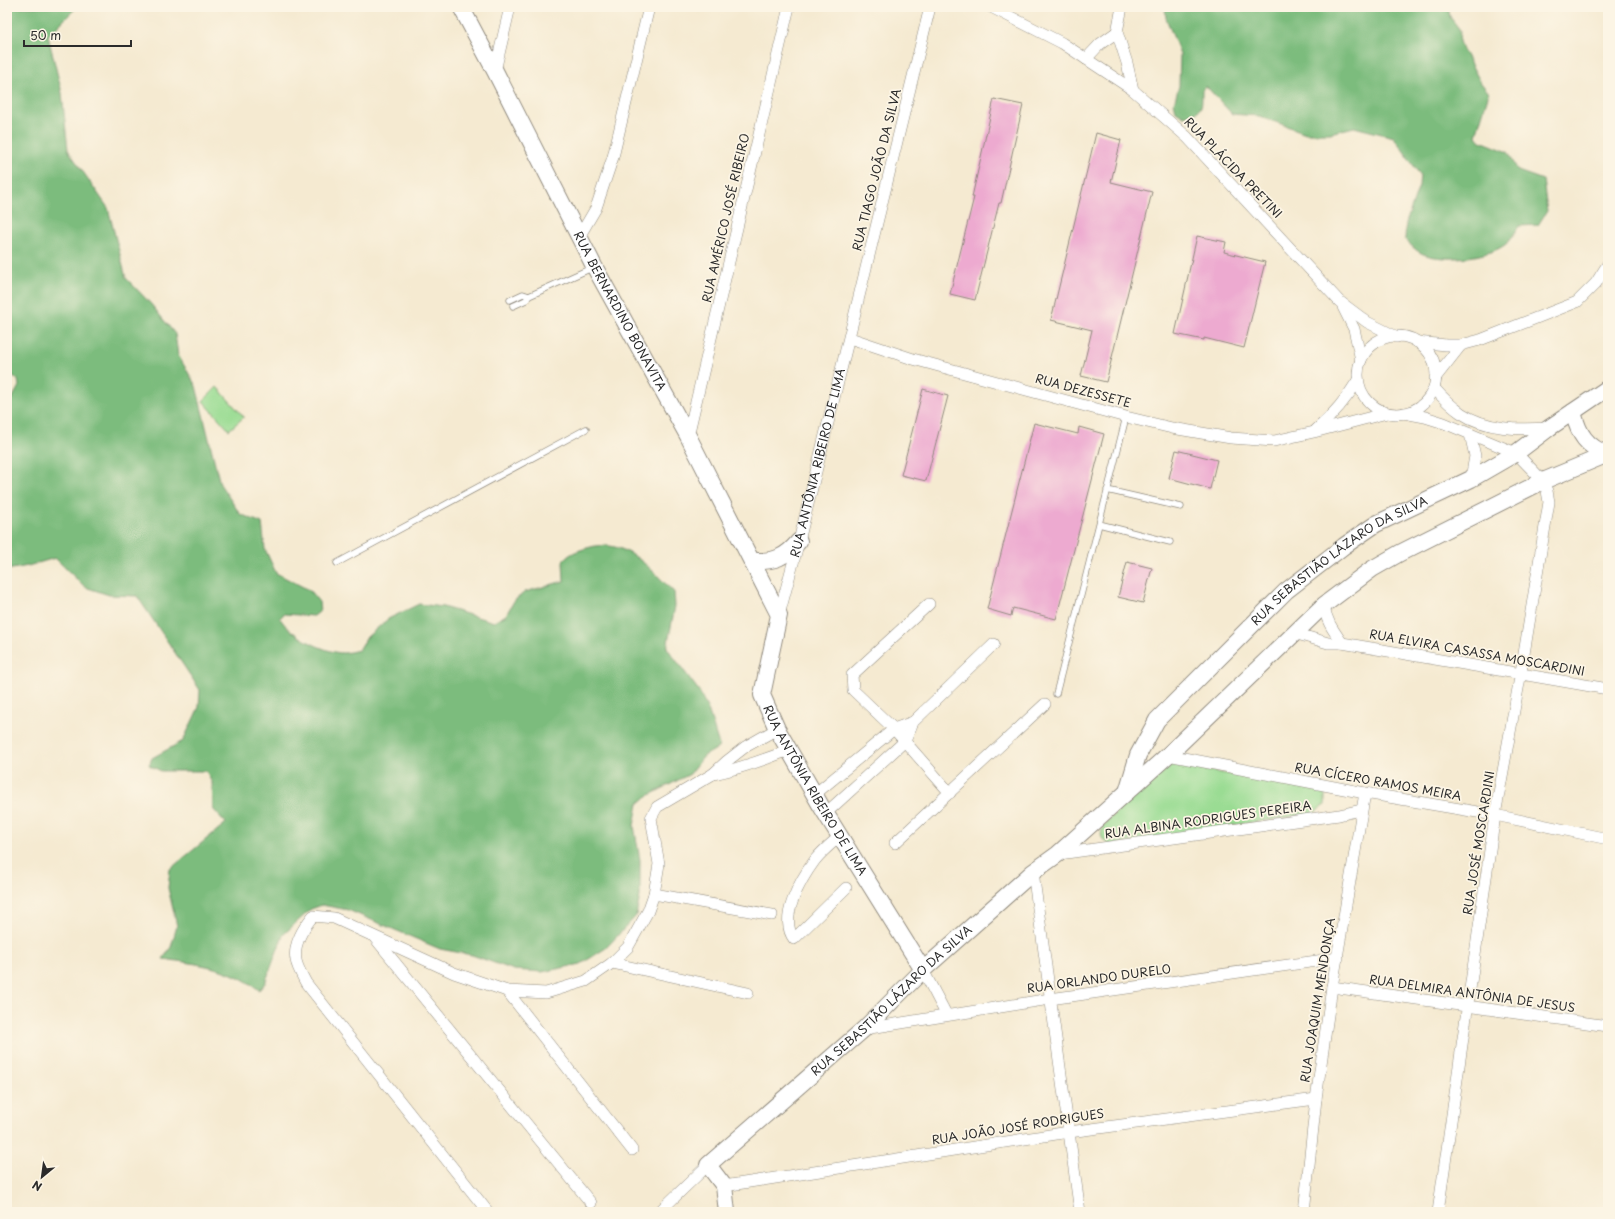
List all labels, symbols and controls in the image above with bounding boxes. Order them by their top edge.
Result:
scale bar [24,22,131,48]
text: 50 m [30,26,61,44]
street label: RUA TIAGO JOÃO DA SILVA [847,87,905,253]
street label: RUA PLÁCIDA PRETINI [1181,113,1287,222]
street label: RUA AMÉRICO JOSÉ RIBEIRO [697,131,753,304]
street label: RUA BERNARDINO BONAVITA [570,228,671,394]
street label: RUA ANTÔNIA RIBEIRO DE LIMA [785,366,849,559]
street label: RUA DEZESSETE [1033,369,1133,411]
street label: RUA SEBASTIÃO LÁZARO DA SILVA [1246,491,1430,629]
street label: RUA ELVIRA CASASSA MOSCARDINI [1368,624,1586,680]
street label: RUA ANTÔNIA RIBEIRO DE LIMA [759,702,872,879]
street label: RUA CÍCERO RAMOS MEIRA [1293,757,1463,805]
street label: RUA JOSÉ MOSCARDINI [1458,769,1498,916]
street label: RUA ALBINA RODRIGUES PEREIRA [1103,796,1313,842]
street label: RUA JOAQUIM MENDONÇA [1295,916,1339,1084]
street label: RUA SEBASTIÃO LÁZARO DA SILVA [806,921,975,1079]
street label: RUA ORLANDO DURELO [1026,959,1172,997]
street label: RUA DELMIRA ANTÔNIA DE JESUS [1368,970,1576,1016]
street label: RUA JOÃO JOSÉ RODRIGUES [930,1103,1105,1149]
north arrow [22,1157,62,1197]
text: N [29,1176,45,1196]

